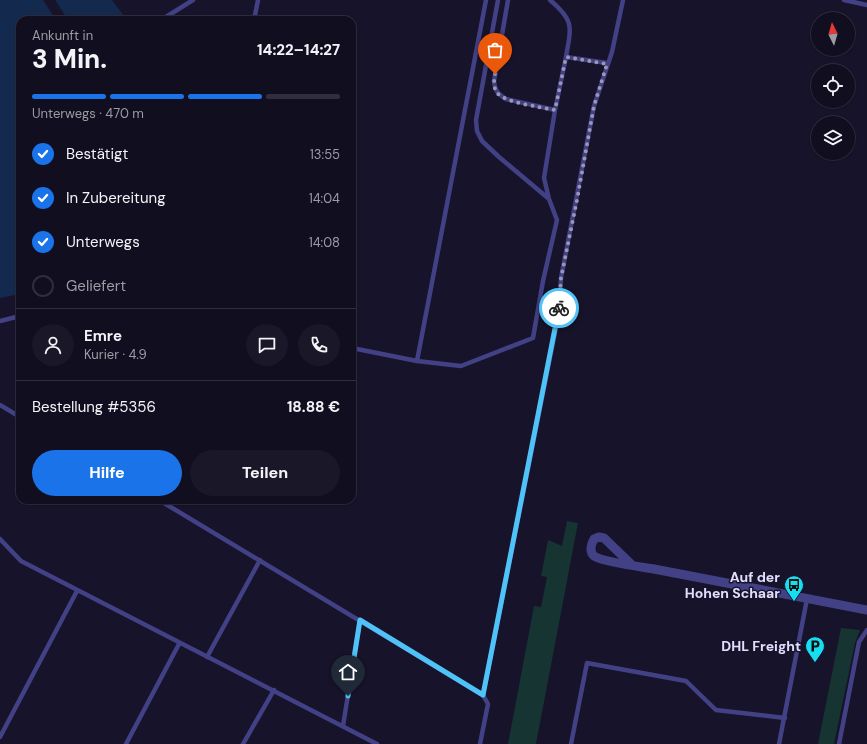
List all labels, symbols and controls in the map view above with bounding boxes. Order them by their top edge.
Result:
north arrow [811,12,855,56]
map controls [811,12,855,160]
text: Ankunft in [32,27,93,44]
pin [478,33,512,74]
icon: bag [484,39,506,61]
text: 14:22–14:27 [257,40,340,60]
text: 3 Min. [32,42,107,76]
button: locate [811,64,855,108]
text: Unterwegs · 470 m [32,105,144,122]
button: layers [811,116,855,160]
icon: check [32,143,54,165]
text: Bestätigt [66,144,128,164]
text: 13:55 [310,146,340,163]
icon: check [32,187,54,209]
text: In Zubereitung [66,188,166,208]
text: 14:04 [309,190,340,207]
icon: check [32,231,54,253]
text: Unterwegs [66,232,140,252]
text: 14:08 [309,234,340,251]
text: Geliefert [66,276,126,296]
courier [539,288,579,328]
icon: bike [548,297,570,319]
button: person [32,324,74,366]
button: chat [246,324,288,366]
button: phone [298,324,340,366]
text: Emre [84,326,122,346]
text: Kurier · 4.9 [84,346,147,363]
text: Bestellung #5356 [32,397,156,417]
text: 18.88 € [287,397,340,417]
button: Hilfe [32,450,182,496]
button: Teilen [190,450,340,496]
place label: Auf der Hohen Schaar [685,568,780,602]
bus stop icon: Auf der Hohen Schaar [783,574,805,602]
parking icon: DHL Freight [804,635,826,663]
place label: DHL Freight [721,637,801,655]
pin [331,655,365,696]
icon: home [337,661,359,683]

